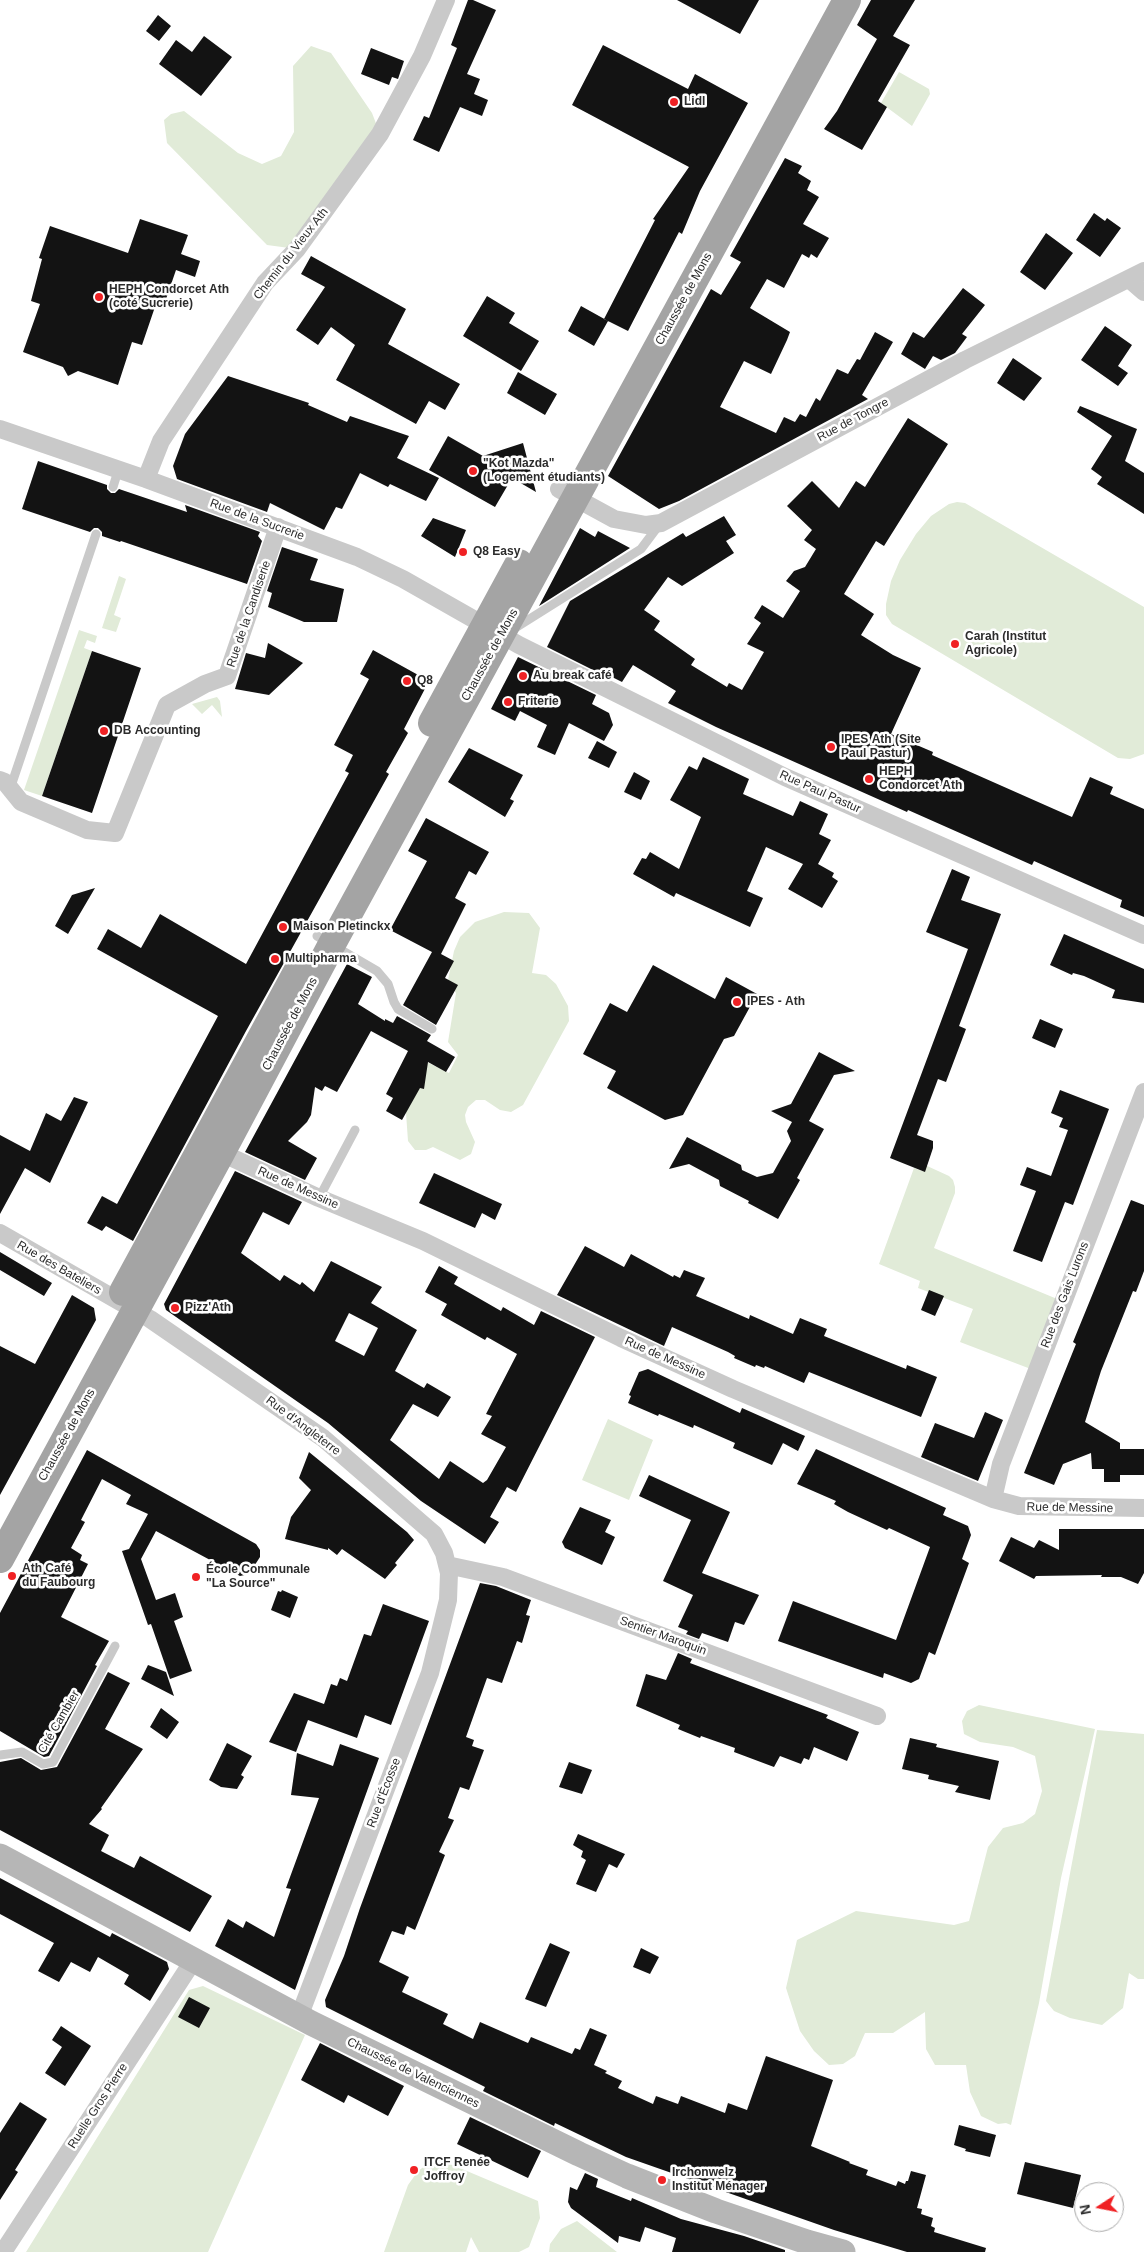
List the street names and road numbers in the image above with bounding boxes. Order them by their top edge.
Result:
street label: Chemin du Vieux Ath [251,205,331,303]
street label: Chaussée de Mons [653,250,715,348]
street label: Rue de Tongre [815,395,891,445]
street label: Rue de la Sucrerie [208,496,306,544]
street label: Rue de la Candiserie [224,559,274,669]
street label: Chaussée de Mons [459,606,521,704]
street label: Rue Paul Pastur [777,768,863,816]
street label: Chaussée de Mons [259,975,321,1073]
street label: Rue de Messine [255,1164,341,1212]
street label: Rue des Bateliers [14,1238,104,1298]
street label: Rue des Gais Lurons [1038,1240,1092,1350]
street label: Rue de Messine [622,1334,708,1382]
street label: Chaussée de Mons [36,1386,98,1484]
street label: Rue d'Angleterre [263,1393,343,1459]
street label: Rue de Messine [1027,1500,1113,1516]
street label: Sentier Maroquin [618,1614,708,1658]
street label: Cité Cambier [35,1688,83,1756]
street label: Rue d'Écosse [364,1756,404,1830]
street label: Chaussée de Valenciennes [345,2035,481,2111]
street label: Ruelle Gros Pierre [65,2061,131,2151]

